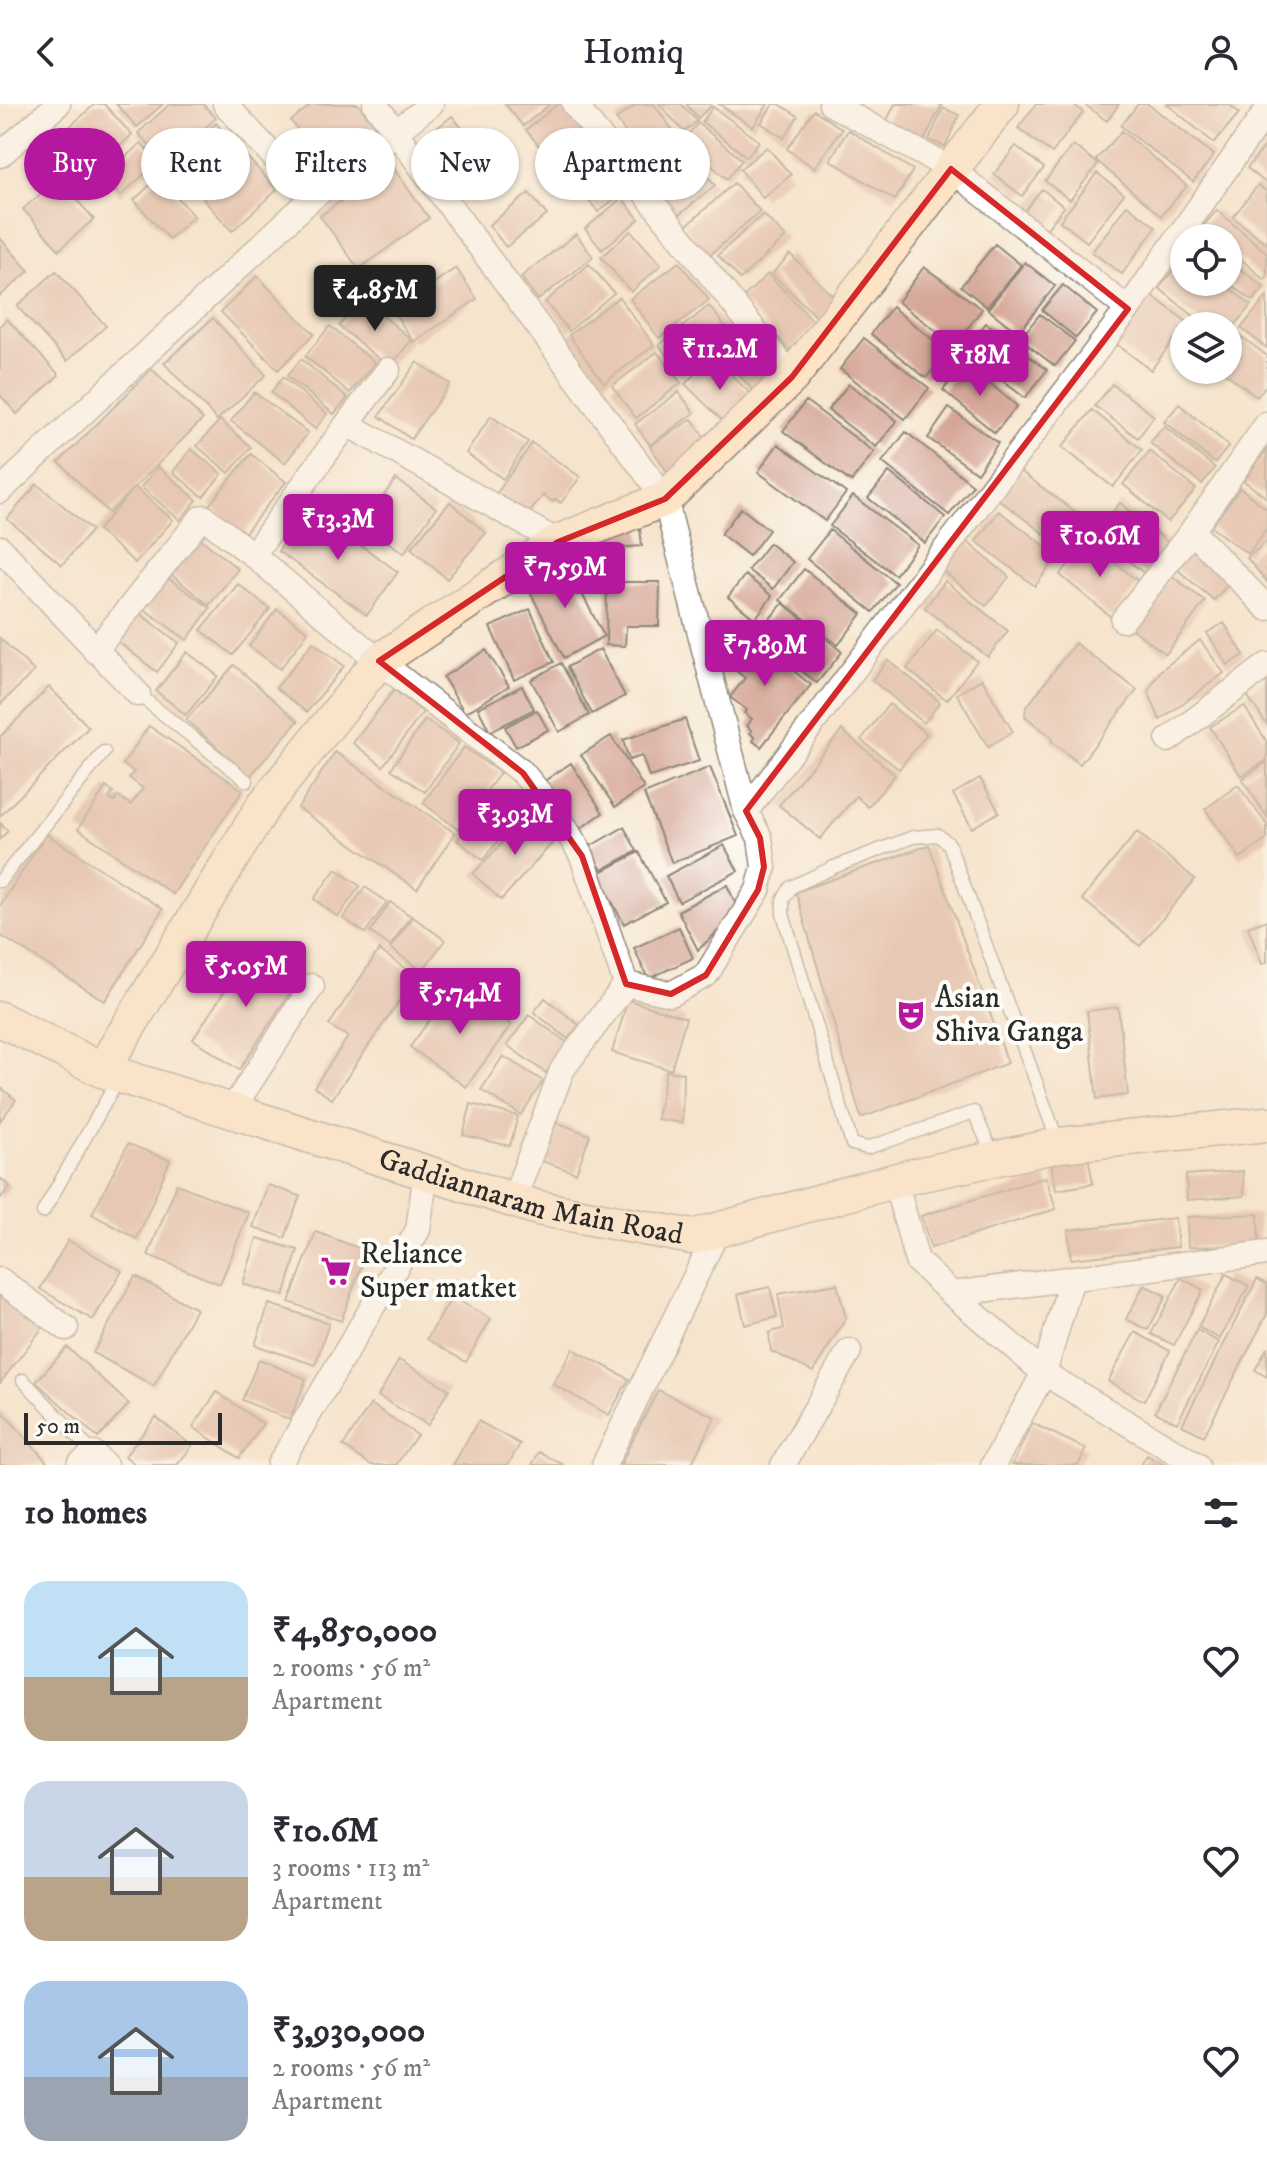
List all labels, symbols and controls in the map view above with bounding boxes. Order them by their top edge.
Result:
icon: back [24,30,68,74]
text: Homiq [583,30,684,75]
icon: person [1199,30,1243,74]
chip: Buy [24,128,125,200]
chip: Rent [141,128,250,200]
chip: Filters [266,128,395,200]
chip: New [411,128,519,200]
chip: Apartment [535,128,710,200]
map controls [1170,224,1242,384]
button: locate [1170,224,1242,296]
pin: ₹4.85M [310,265,440,333]
text: ₹4.85M [332,274,418,307]
button: layers [1170,312,1242,384]
pin: ₹11.2M [655,324,785,392]
pin: ₹18M [933,330,1027,398]
text: ₹11.2M [682,333,758,366]
text: ₹18M [949,339,1011,372]
pin: ₹13.3M [273,494,403,562]
text: ₹13.3M [301,503,375,536]
pin: ₹10.6M [1035,511,1165,579]
text: ₹10.6M [1059,520,1141,553]
pin: ₹7.59M [500,542,630,610]
text: ₹7.59M [523,551,607,584]
pin: ₹7.89M [700,620,830,688]
text: ₹7.89M [723,629,807,662]
pin: ₹3.93M [450,789,580,857]
text: ₹3.93M [476,798,554,831]
pin: ₹5.05M [181,941,311,1009]
text: ₹5.05M [204,950,288,983]
pin: ₹5.74M [395,968,525,1036]
text: ₹5.74M [418,977,502,1010]
place label: Asian Shiva Ganga [935,980,1084,1051]
theatre icon: Asian Shiva Ganga [894,998,928,1032]
street label: Gaddiannaram Main Road [374,1140,686,1253]
place label: Reliance Super matket [360,1236,517,1307]
supermarket icon: Reliance Super matket [319,1254,353,1288]
scale bar [24,1409,222,1445]
text: 50 m [36,1413,80,1440]
icon: filters [1199,1491,1243,1535]
text: 10 homes [24,1492,147,1534]
text: ₹4,850,000 [272,1610,437,1652]
icon: home [88,1613,184,1709]
icon: heart [1199,1639,1243,1683]
text: 2 rooms · 56 m² [272,1652,430,1685]
text: Apartment [272,1685,383,1718]
text: ₹10.6M [272,1810,379,1852]
icon: home [88,1813,184,1909]
icon: heart [1199,1839,1243,1883]
text: 3 rooms · 113 m² [272,1852,429,1885]
text: Apartment [272,1885,383,1918]
text: ₹3,930,000 [272,2010,425,2052]
icon: home [88,2013,184,2109]
icon: heart [1199,2039,1243,2083]
text: 2 rooms · 56 m² [272,2052,430,2085]
text: Apartment [272,2085,383,2118]

